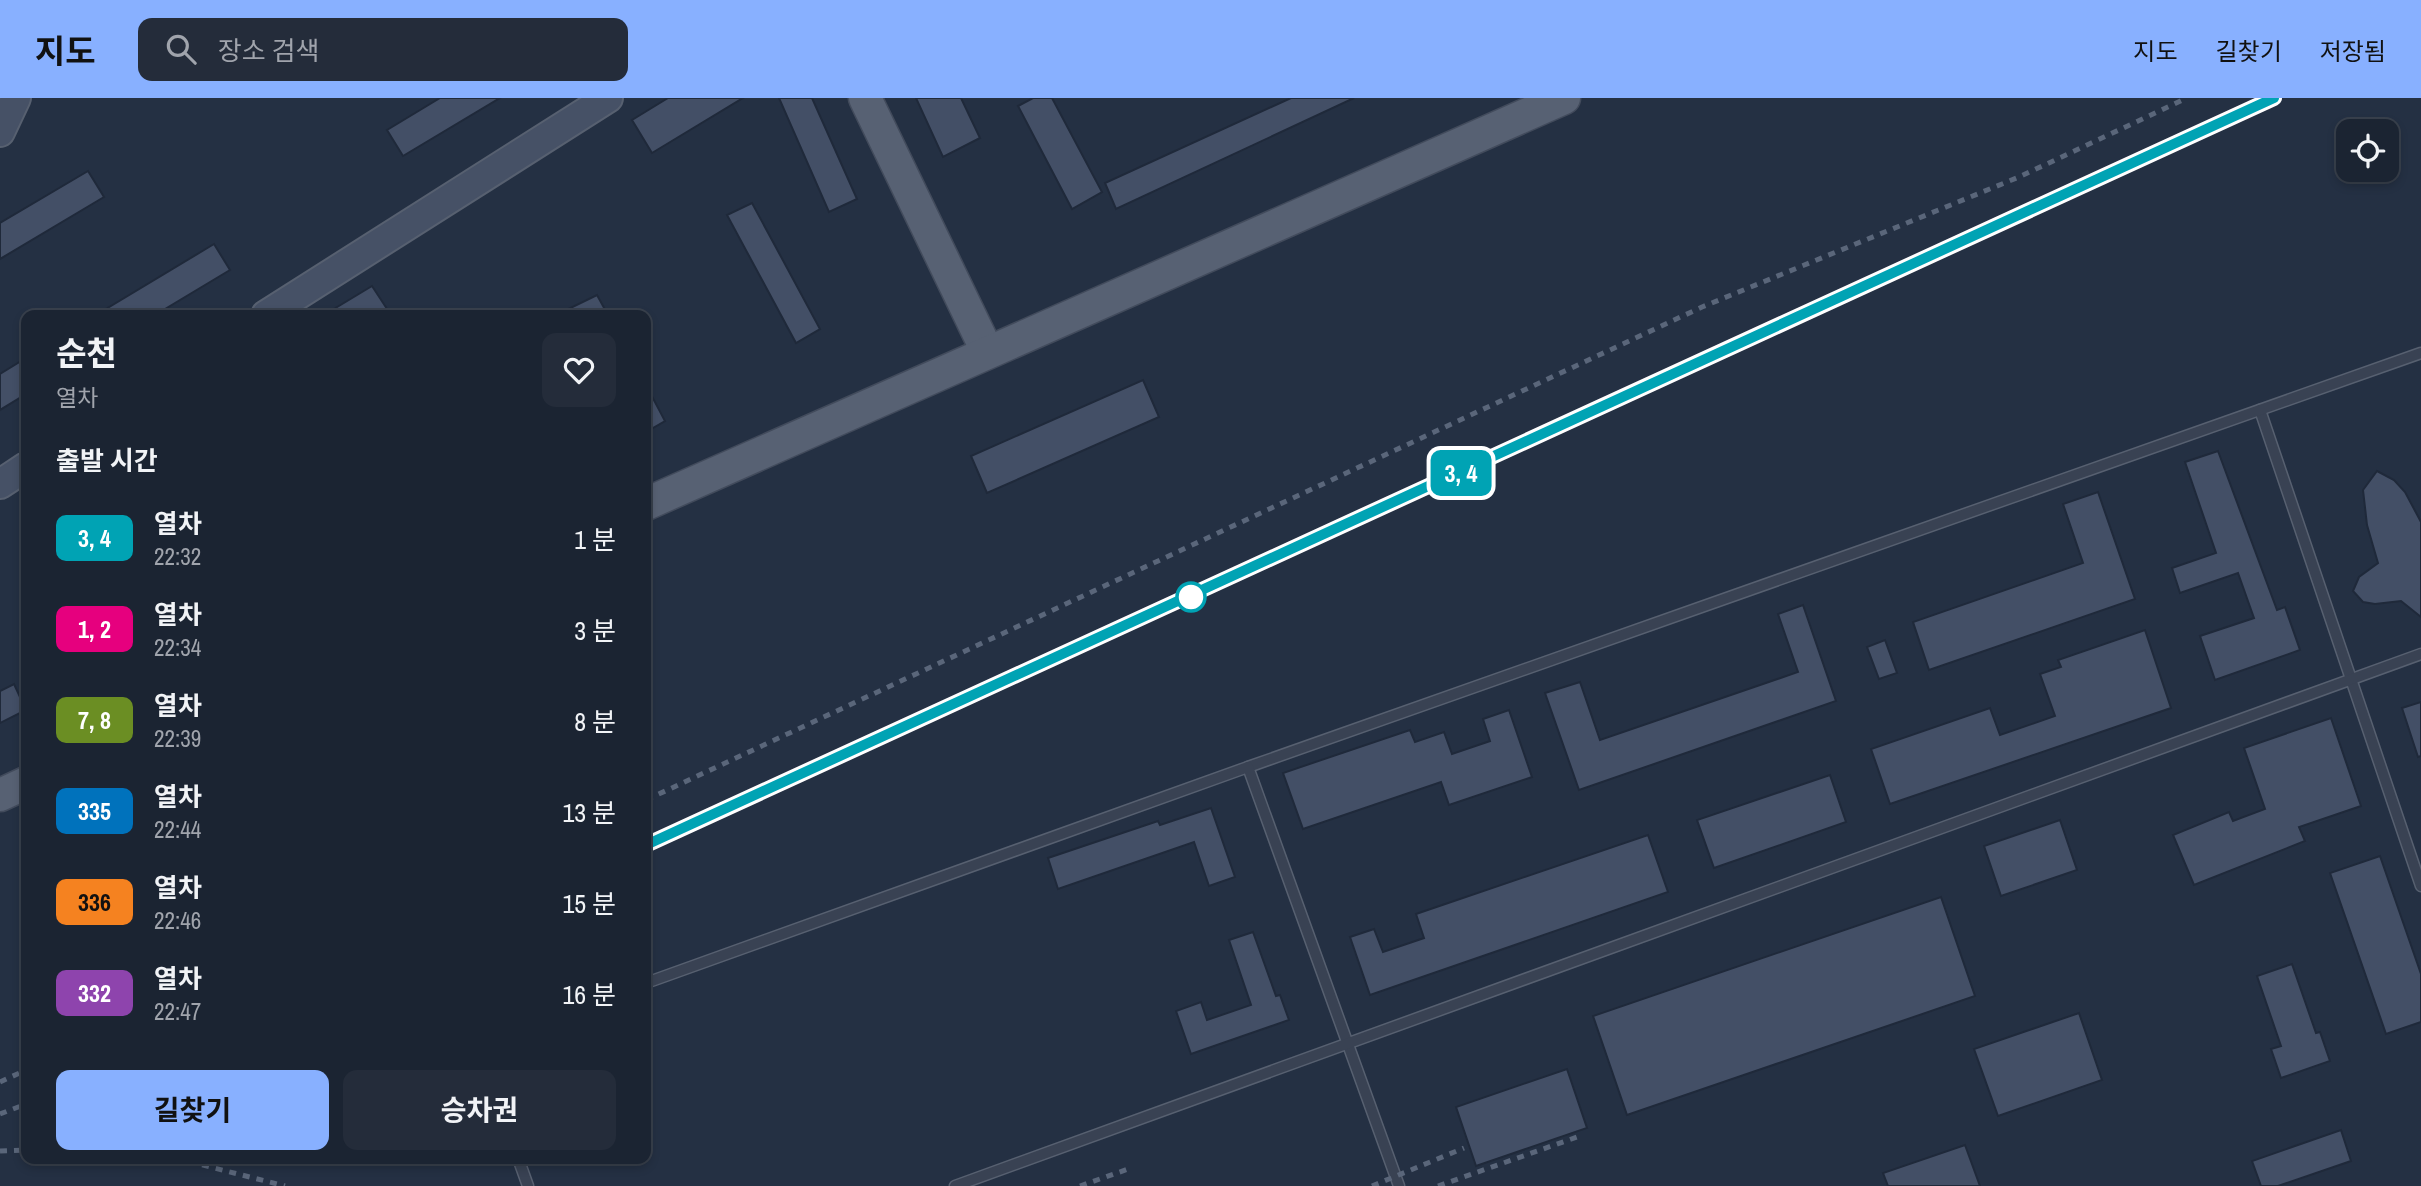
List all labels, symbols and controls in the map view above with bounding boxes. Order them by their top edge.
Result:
search box [138,18,628,81]
text: 지도 [35,29,96,73]
icon: search [162,30,200,68]
text: 장소 검색 [218,33,319,68]
text: 지도 [2133,35,2178,67]
text: 길찾기 [2216,35,2282,67]
text: 저장됨 [2320,35,2386,67]
map controls [2336,119,2399,182]
button: locate [2336,119,2399,182]
text: 순천 [56,331,117,375]
button: heart [542,333,616,407]
text: 열차 [56,382,98,413]
text: 출발 시간 [56,443,158,478]
line badge: 3, 4 [1412,450,1510,496]
text: 3, 4 [1445,457,1477,489]
text: 열차 [154,506,202,541]
text: 3, 4 [78,522,111,554]
text: 1 분 [574,522,616,557]
text: 22:32 [154,541,201,572]
unlabelled marker [1176,582,1206,612]
text: 열차 [154,597,202,632]
text: 1, 2 [78,613,111,645]
text: 3 분 [574,613,616,648]
text: 22:34 [154,632,201,663]
text: 열차 [154,688,202,723]
text: 7, 8 [78,704,111,736]
text: 8 분 [574,704,616,739]
text: 22:39 [154,723,201,754]
text: 열차 [154,779,202,814]
text: 335 [78,795,111,827]
text: 13 분 [562,795,616,830]
text: 22:44 [154,814,201,845]
text: 열차 [154,870,202,905]
text: 336 [78,886,111,918]
text: 15 분 [562,886,616,921]
text: 22:46 [154,905,201,936]
text: 열차 [154,961,202,996]
text: 332 [78,977,111,1009]
text: 16 분 [562,977,616,1012]
text: 22:47 [154,996,201,1027]
button: 길찾기 [56,1070,329,1150]
button: 승차권 [343,1070,616,1150]

